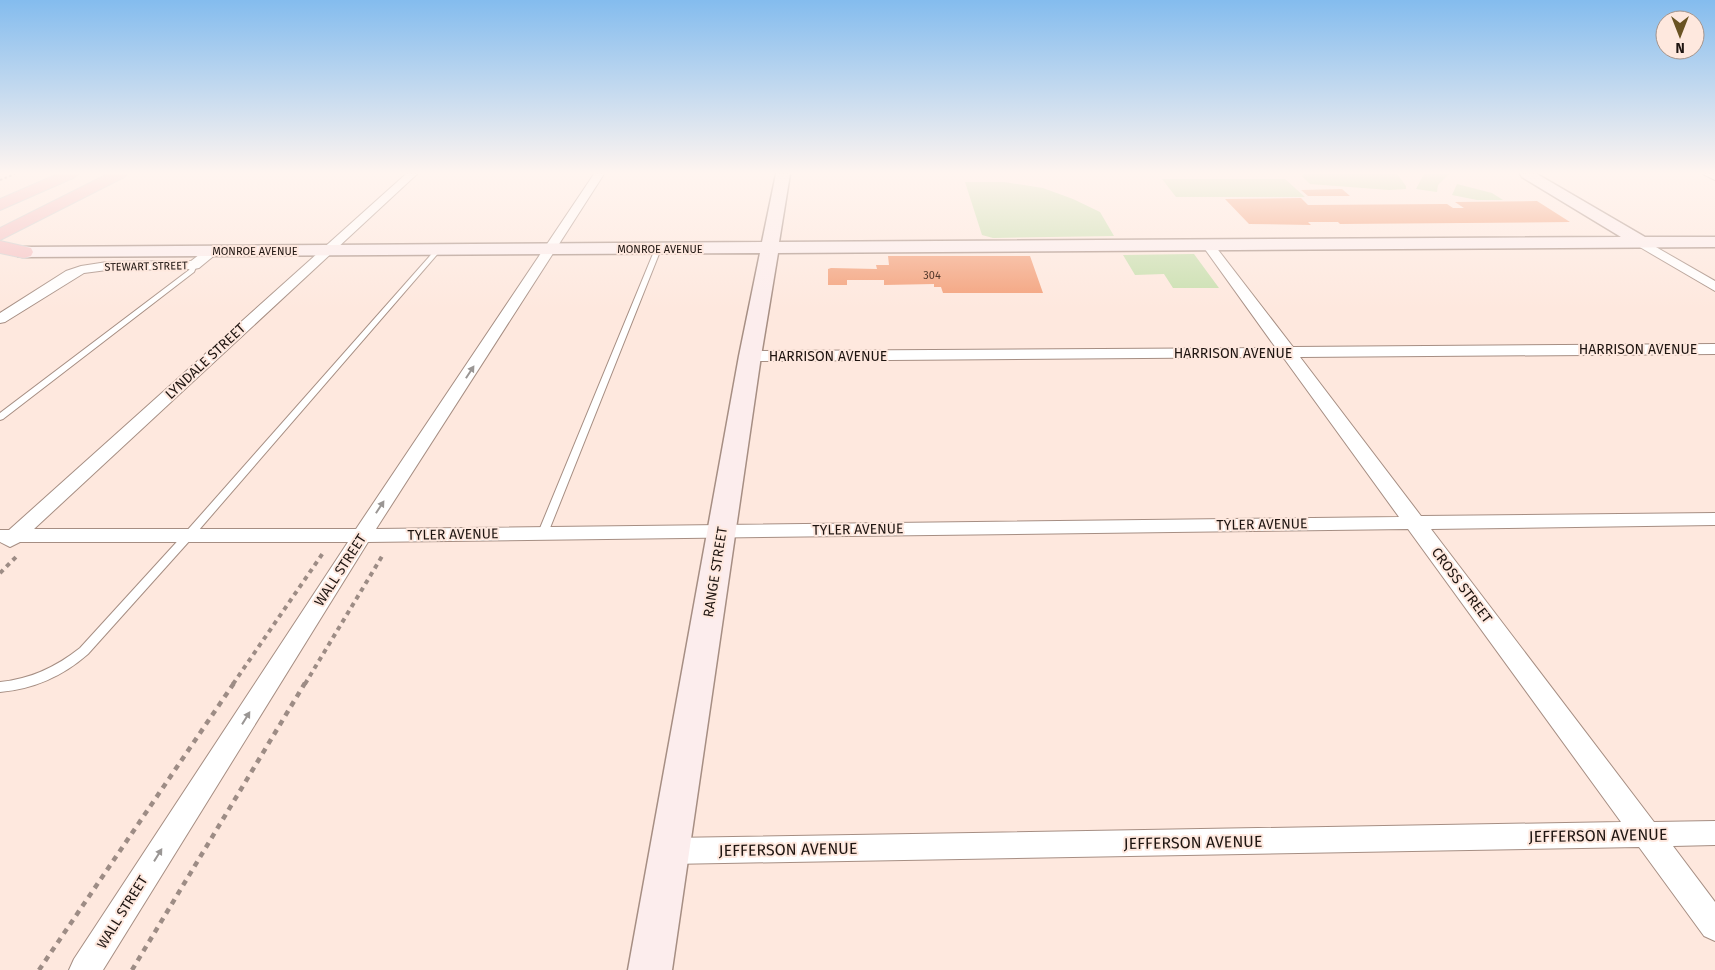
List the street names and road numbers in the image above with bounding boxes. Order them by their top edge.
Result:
street label: MONROE AVENUE [617,243,703,256]
street label: MONROE AVENUE [212,245,298,258]
street label: STEWART STREET [104,259,188,274]
street label: LYNDALE STREET [162,319,249,403]
street label: HARRISON AVENUE [1579,341,1697,358]
street label: HARRISON AVENUE [1174,345,1292,362]
street label: HARRISON AVENUE [769,348,887,365]
street label: TYLER AVENUE [1216,515,1308,534]
street label: TYLER AVENUE [812,520,904,539]
street label: TYLER AVENUE [407,525,499,544]
street label: RANGE STREET [700,525,731,619]
street label: WALL STREET [311,530,370,609]
street label: CROSS STREET [1428,544,1496,627]
street label: JEFFERSON AVENUE [1528,825,1668,846]
street label: JEFFERSON AVENUE [1123,832,1263,853]
street label: JEFFERSON AVENUE [718,839,858,860]
street label: WALL STREET [93,872,152,952]

